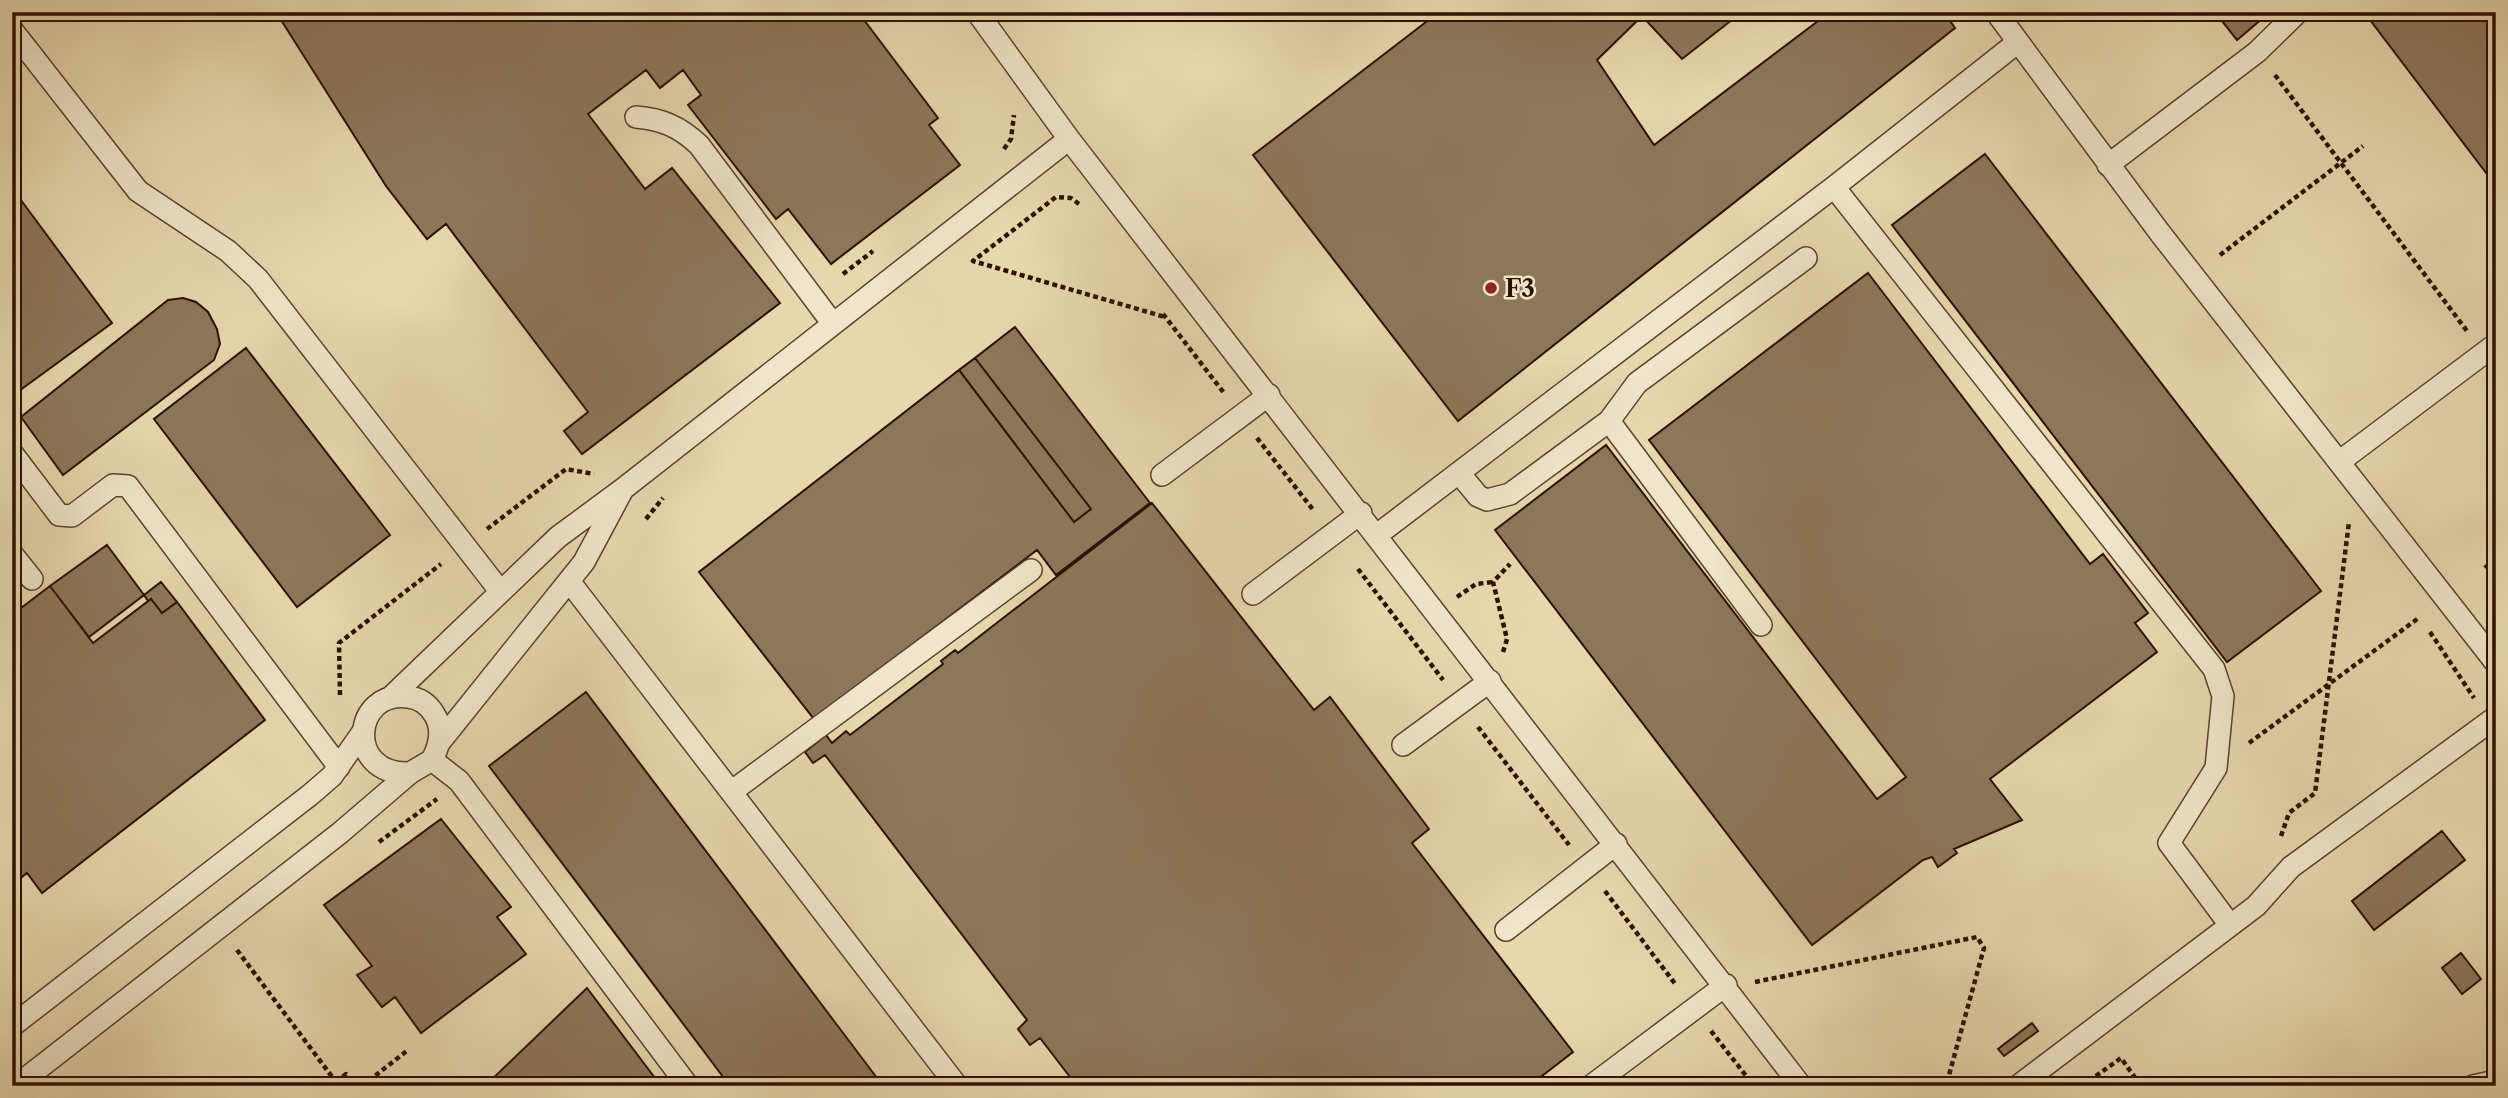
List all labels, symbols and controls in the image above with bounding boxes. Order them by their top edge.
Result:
place label: F3 [1505,274,1535,303]
marker: F3 [1483,280,1499,296]

